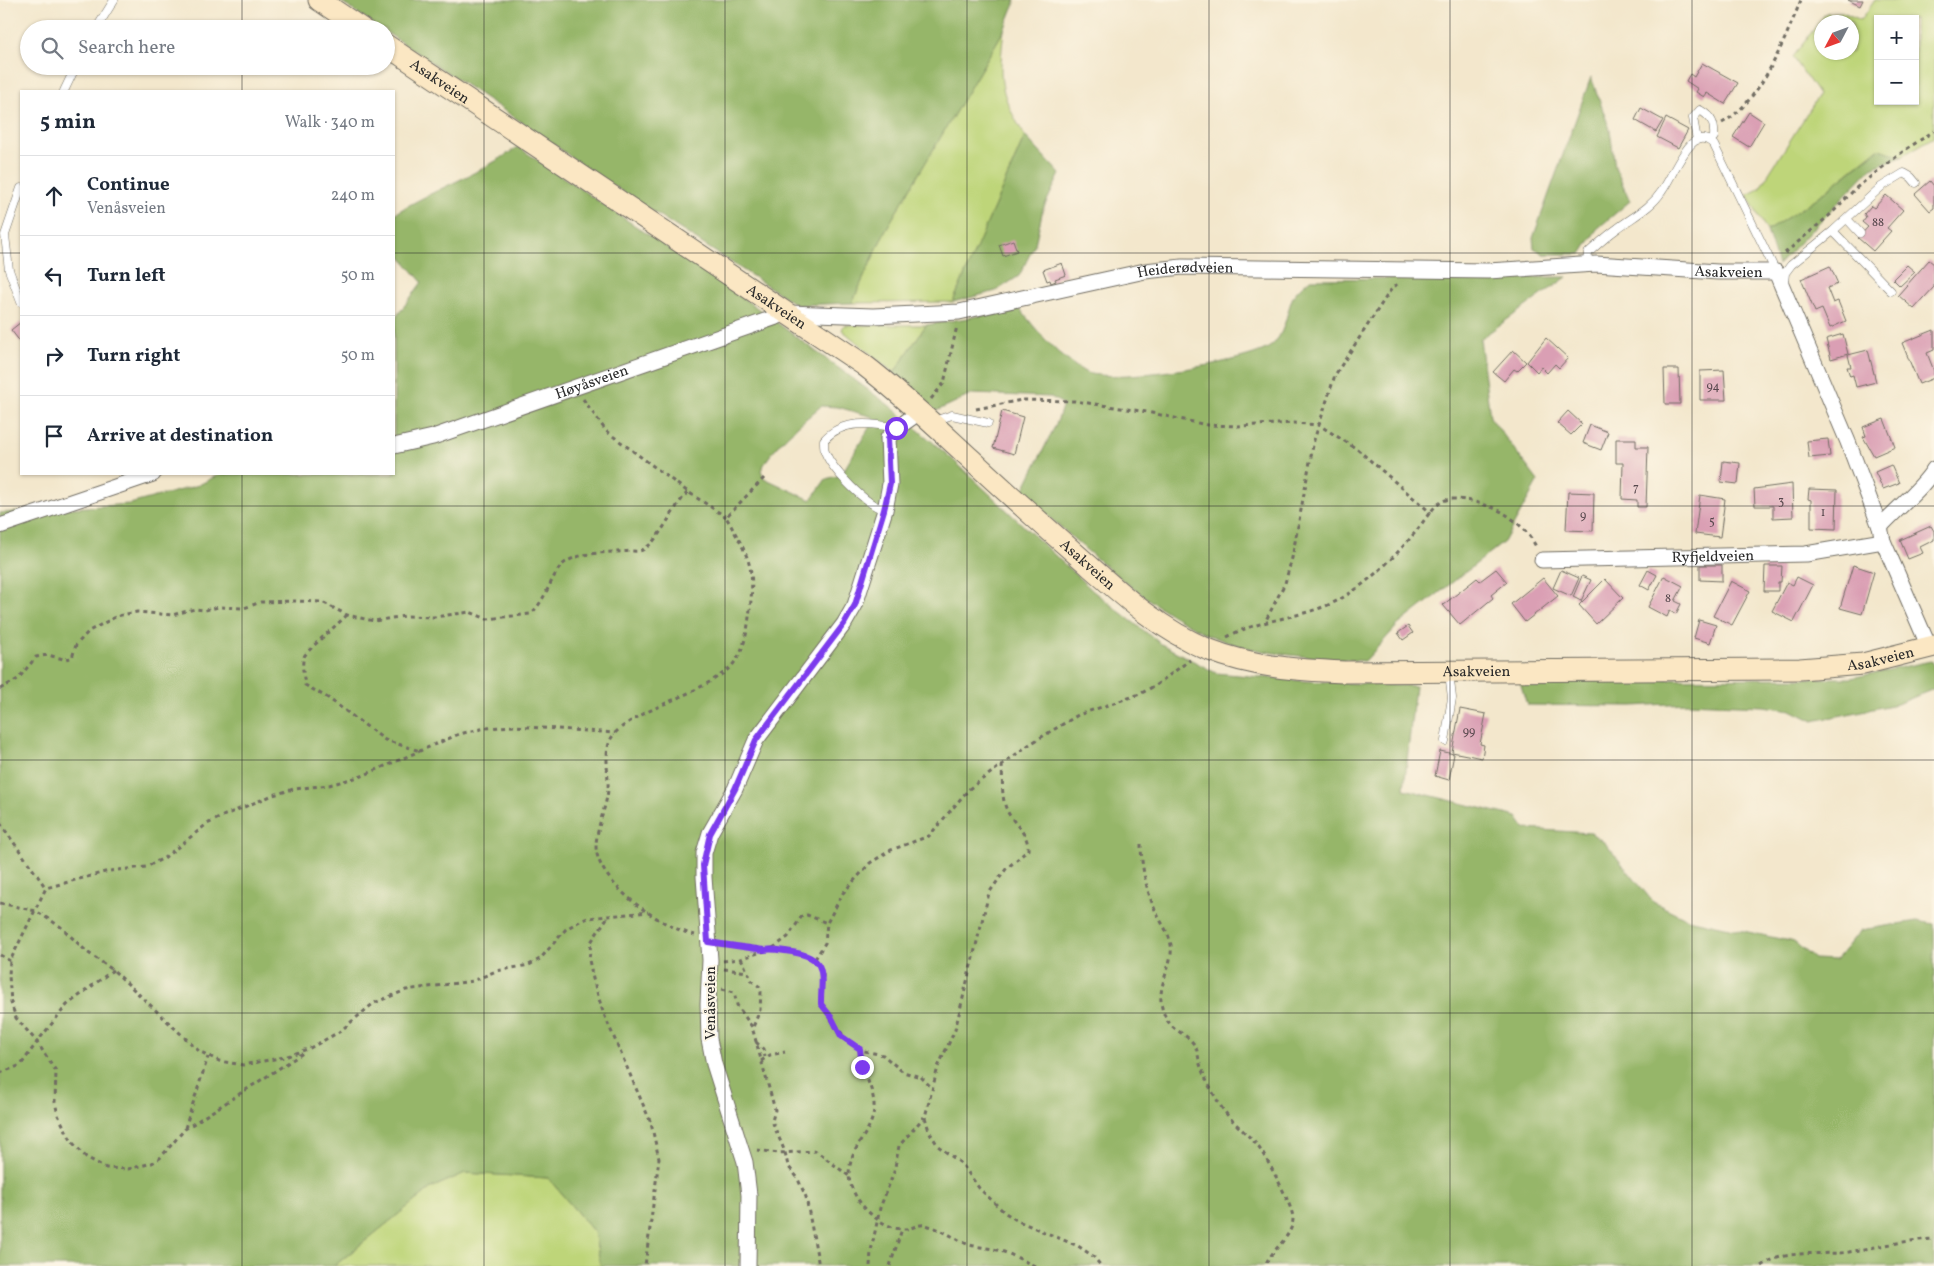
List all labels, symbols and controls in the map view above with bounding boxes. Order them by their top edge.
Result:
north arrow [1814,15,1859,60]
map controls [1874,15,1919,105]
button: + [1874,15,1919,60]
search box [20,20,395,75]
icon: search [38,34,66,62]
text: Search here [78,35,175,61]
street label: Asakveien [405,55,473,110]
button: − [1874,60,1919,105]
text: 5 min [40,108,96,137]
text: Walk · 340 m [285,112,375,134]
text: Continue [87,172,170,198]
icon: ahead [40,182,68,210]
text: 240 m [331,185,375,207]
text: Venåsveien [87,198,166,220]
house number: 88 [1872,215,1884,231]
street label: Heiderødveien [1135,258,1234,284]
street label: Asakveien [1694,261,1763,284]
icon: left [40,262,68,290]
text: Turn left [87,263,166,289]
text: 50 m [341,265,375,287]
street label: Asakveien [742,280,810,335]
icon: right [40,342,68,370]
text: Turn right [87,343,180,369]
text: 50 m [341,345,375,367]
street label: Høyåsveien [553,361,632,406]
house number: 94 [1706,379,1720,395]
route start [885,417,908,440]
icon: arrive [40,422,68,450]
text: Arrive at destination [87,423,273,449]
house number: 7 [1633,480,1639,496]
house number: 3 [1778,494,1784,510]
house number: 1 [1821,505,1825,521]
house number: 9 [1580,508,1586,524]
house number: 5 [1709,514,1715,530]
street label: Asakveien [1054,535,1119,596]
street label: Ryfjeldveien [1672,546,1754,569]
house number: 8 [1665,591,1671,607]
street label: Asakveien [1846,642,1917,677]
street label: Asakveien [1442,662,1511,683]
house number: 99 [1463,724,1475,740]
street label: Venåsveien [701,966,722,1040]
route end [851,1056,874,1079]

